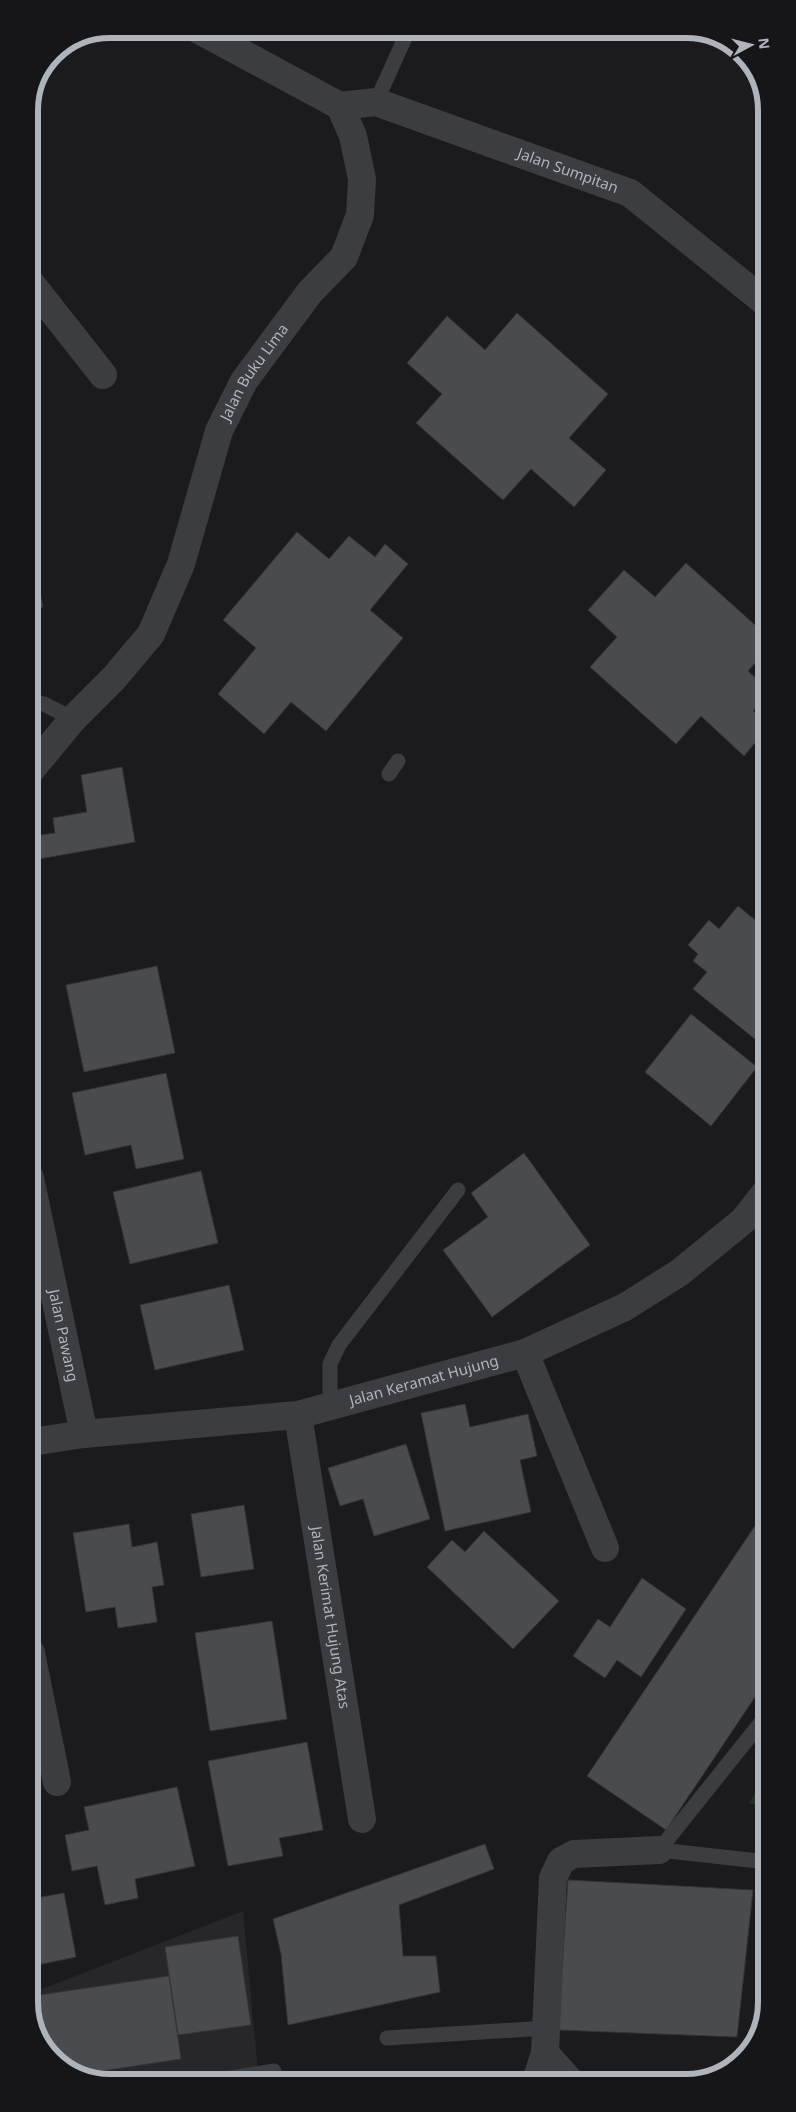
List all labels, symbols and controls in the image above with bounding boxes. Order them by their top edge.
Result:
north arrow [726,20,776,70]
text: N [754,37,775,50]
street label: Jalan Sumpitan [513,142,621,197]
street label: Jalan Buku Lima [214,319,292,426]
street label: Jalan Pawang [44,1285,84,1384]
street label: Jalan Keramat Hujung [345,1350,501,1410]
street label: Jalan Kerimat Hujung Atas [306,1523,355,1710]

